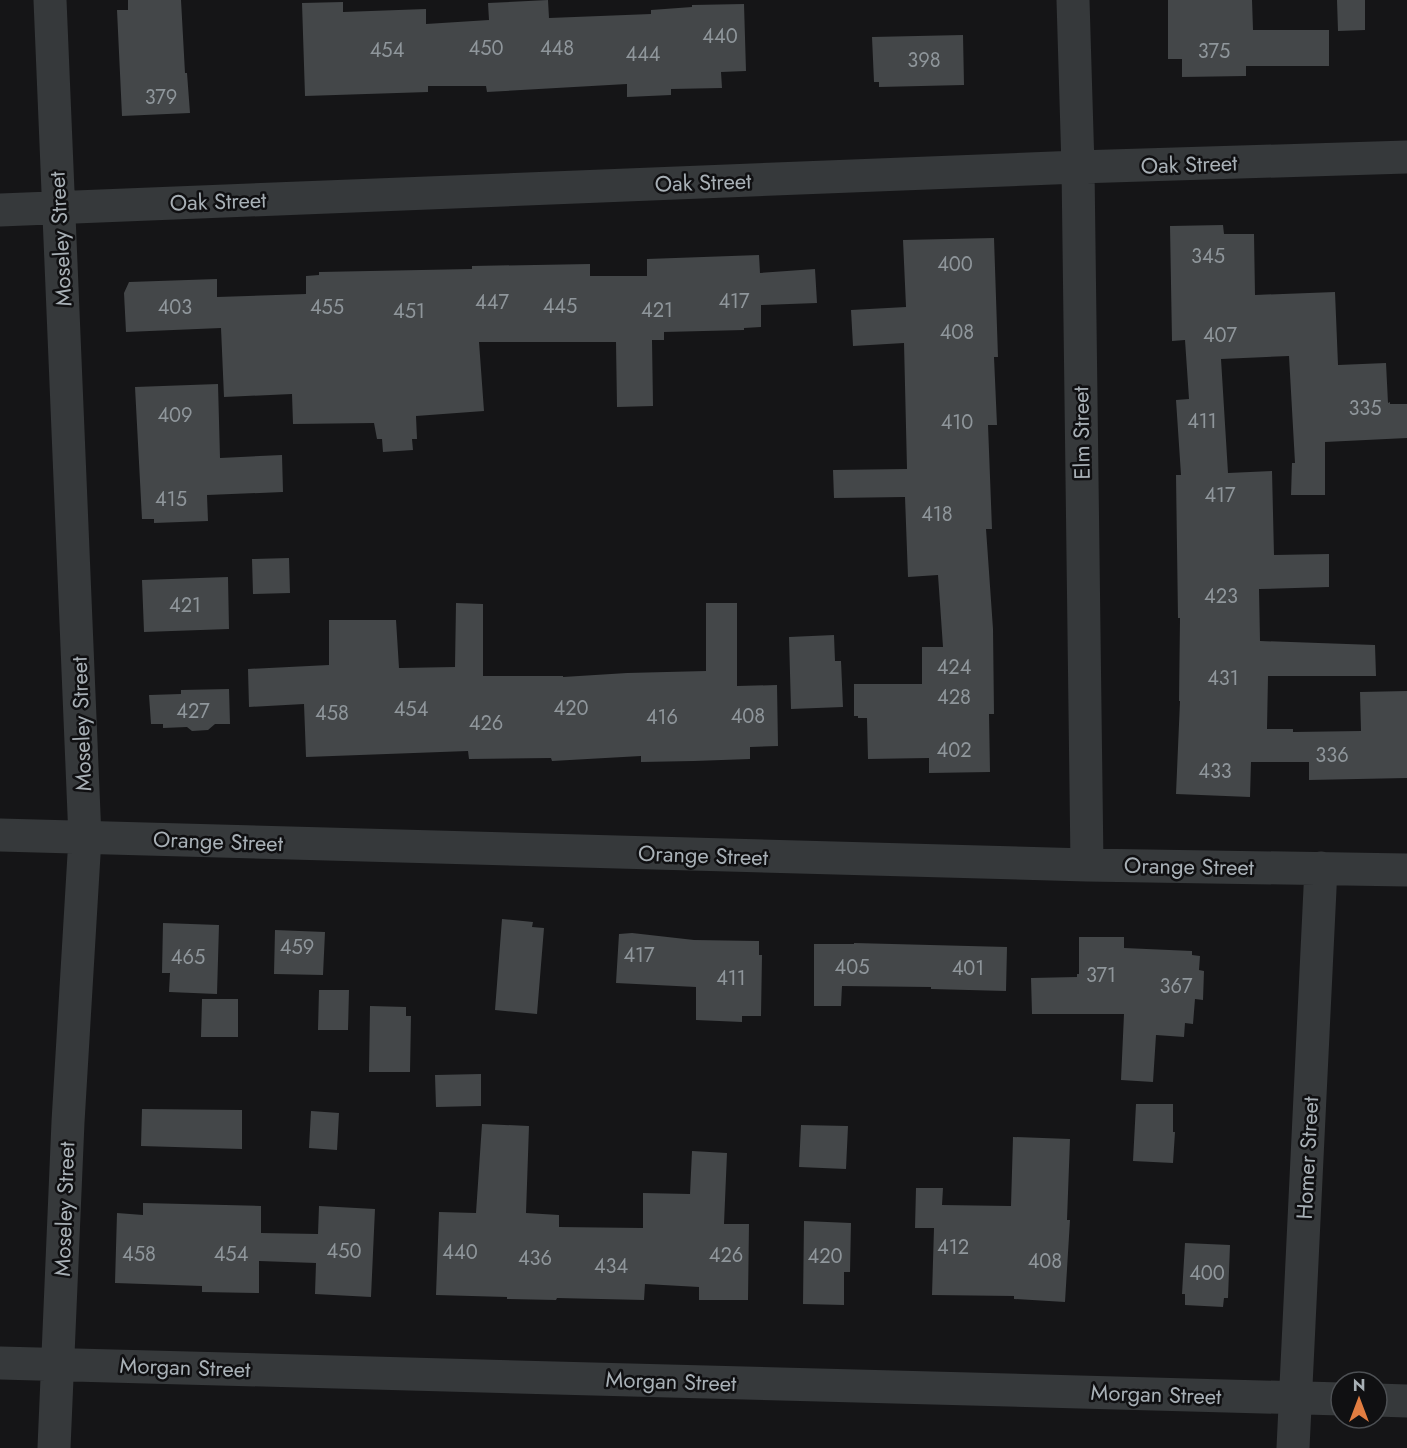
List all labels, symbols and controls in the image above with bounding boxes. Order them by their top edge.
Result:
house number: 440 [702,22,738,51]
house number: 450 [469,34,503,63]
house number: 448 [540,34,574,63]
house number: 454 [370,36,405,65]
house number: 375 [1198,37,1230,66]
house number: 444 [626,40,661,69]
house number: 398 [907,46,941,75]
house number: 379 [145,83,177,112]
street label: Oak Street [1140,146,1239,182]
street label: Oak Street [654,164,753,200]
street label: Moseley Street [40,170,80,307]
street label: Oak Street [169,183,268,219]
house number: 345 [1191,242,1225,271]
house number: 400 [937,250,973,279]
house number: 417 [718,287,750,316]
house number: 447 [475,288,509,317]
house number: 445 [543,292,577,321]
house number: 403 [158,293,192,322]
house number: 455 [310,293,344,322]
house number: 421 [641,296,673,325]
house number: 451 [393,297,425,326]
house number: 408 [940,318,974,347]
house number: 407 [1203,321,1238,350]
street label: Elm Street [1064,385,1098,480]
house number: 335 [1348,394,1382,423]
house number: 409 [157,401,193,430]
house number: 411 [1187,407,1217,436]
house number: 410 [941,408,973,437]
house number: 417 [1204,481,1236,510]
house number: 415 [155,485,187,514]
house number: 418 [921,500,953,529]
house number: 423 [1204,582,1238,611]
house number: 421 [169,591,201,620]
house number: 424 [937,653,972,682]
street label: Moseley Street [63,655,99,792]
house number: 431 [1207,664,1239,693]
house number: 428 [937,683,971,712]
house number: 420 [553,694,589,723]
house number: 454 [394,695,429,724]
house number: 427 [176,697,210,726]
house number: 458 [315,699,349,728]
house number: 408 [731,702,765,731]
house number: 416 [646,703,678,732]
house number: 426 [469,709,503,738]
house number: 402 [936,736,972,765]
house number: 336 [1315,741,1349,770]
house number: 433 [1198,757,1232,786]
street label: Orange Street [152,823,284,859]
street label: Orange Street [637,837,769,873]
street label: Orange Street [1124,849,1255,883]
house number: 459 [280,933,314,962]
house number: 417 [623,941,655,970]
house number: 465 [171,943,205,972]
house number: 405 [835,953,869,982]
house number: 401 [952,954,984,983]
house number: 371 [1086,961,1116,990]
house number: 411 [716,964,746,993]
house number: 367 [1160,972,1193,1001]
street label: Homer Street [1288,1095,1326,1220]
street label: Moseley Street [46,1140,82,1277]
house number: 412 [937,1233,969,1262]
house number: 450 [327,1237,361,1266]
house number: 440 [442,1238,478,1267]
house number: 458 [122,1240,156,1269]
house number: 454 [214,1240,249,1269]
house number: 426 [709,1241,743,1270]
house number: 420 [807,1242,843,1271]
house number: 436 [518,1244,552,1273]
house number: 408 [1028,1247,1062,1276]
house number: 434 [594,1252,628,1281]
house number: 400 [1189,1259,1225,1288]
street label: Morgan Street [119,1349,252,1385]
street label: Morgan Street [605,1363,738,1399]
north arrow [1329,1370,1389,1430]
text: N [1353,1374,1365,1397]
street label: Morgan Street [1090,1376,1223,1412]

